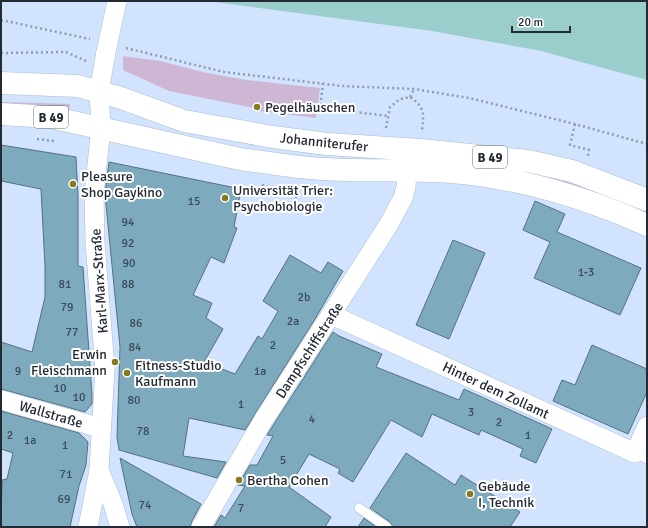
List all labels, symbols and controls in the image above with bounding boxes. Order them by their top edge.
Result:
scale bar [512,8,570,34]
text: 20 m [518,15,543,30]
place label: Pegelhäuschen [265,99,355,116]
marker: Pegelhäuschen [252,102,262,112]
road number: B 49 [34,106,68,128]
street label: Johanniterufer [279,129,370,156]
road number: B 49 [473,146,507,168]
place label: Pleasure Shop Gaykino [81,168,162,201]
marker: Pleasure Shop Gaykino [68,179,78,189]
place label: Universität Trier: Psychobiologie [233,182,333,215]
marker: Universität Trier: Psychobiologie [220,193,230,203]
house number: 15 [188,194,200,209]
house number: 94 [122,215,135,230]
street label: Karl-Marx-Straße [87,228,112,334]
house number: 92 [122,236,134,251]
house number: 90 [123,256,135,271]
house number: 1-3 [578,265,594,280]
house number: 81 [59,277,71,292]
house number: 88 [122,277,134,292]
house number: 2b [298,290,310,305]
street label: Dampfschiffstraße [272,299,347,402]
house number: 79 [61,300,73,315]
house number: 2a [287,314,299,329]
house number: 86 [130,316,142,331]
house number: 77 [66,325,78,340]
house number: 2 [270,338,276,353]
house number: 84 [129,340,142,355]
place label: Erwin Fleischmann [31,346,107,379]
marker: Erwin Fleischmann [110,357,120,367]
place label: Fitness-Studio Kaufmann [135,357,222,390]
street label: Hinter dem Zollamt [440,358,552,423]
house number: 9 [15,364,21,379]
house number: 1a [254,364,266,379]
marker: Fitness-Studio Kaufmann [122,368,132,378]
house number: 10 [54,381,66,396]
house number: 10 [73,390,85,405]
house number: 80 [128,393,140,408]
street label: Wallstraße [17,397,85,432]
house number: 1 [238,397,244,412]
house number: 3 [468,405,474,420]
house number: 4 [309,412,316,427]
house number: 2 [496,415,502,430]
house number: 78 [137,424,149,439]
house number: 2 [7,428,13,443]
house number: 1 [525,428,531,443]
house number: 1a [24,433,36,448]
house number: 1 [62,438,68,453]
house number: 5 [280,453,286,468]
house number: 71 [60,467,72,482]
place label: Bertha Cohen [247,472,329,489]
marker: Bertha Cohen [234,475,244,485]
place label: Gebäude I, Technik [478,478,534,511]
marker: Gebäude I, Technik [465,489,475,499]
house number: 69 [58,492,70,507]
house number: 74 [139,498,152,513]
house number: 7 [238,501,244,516]

